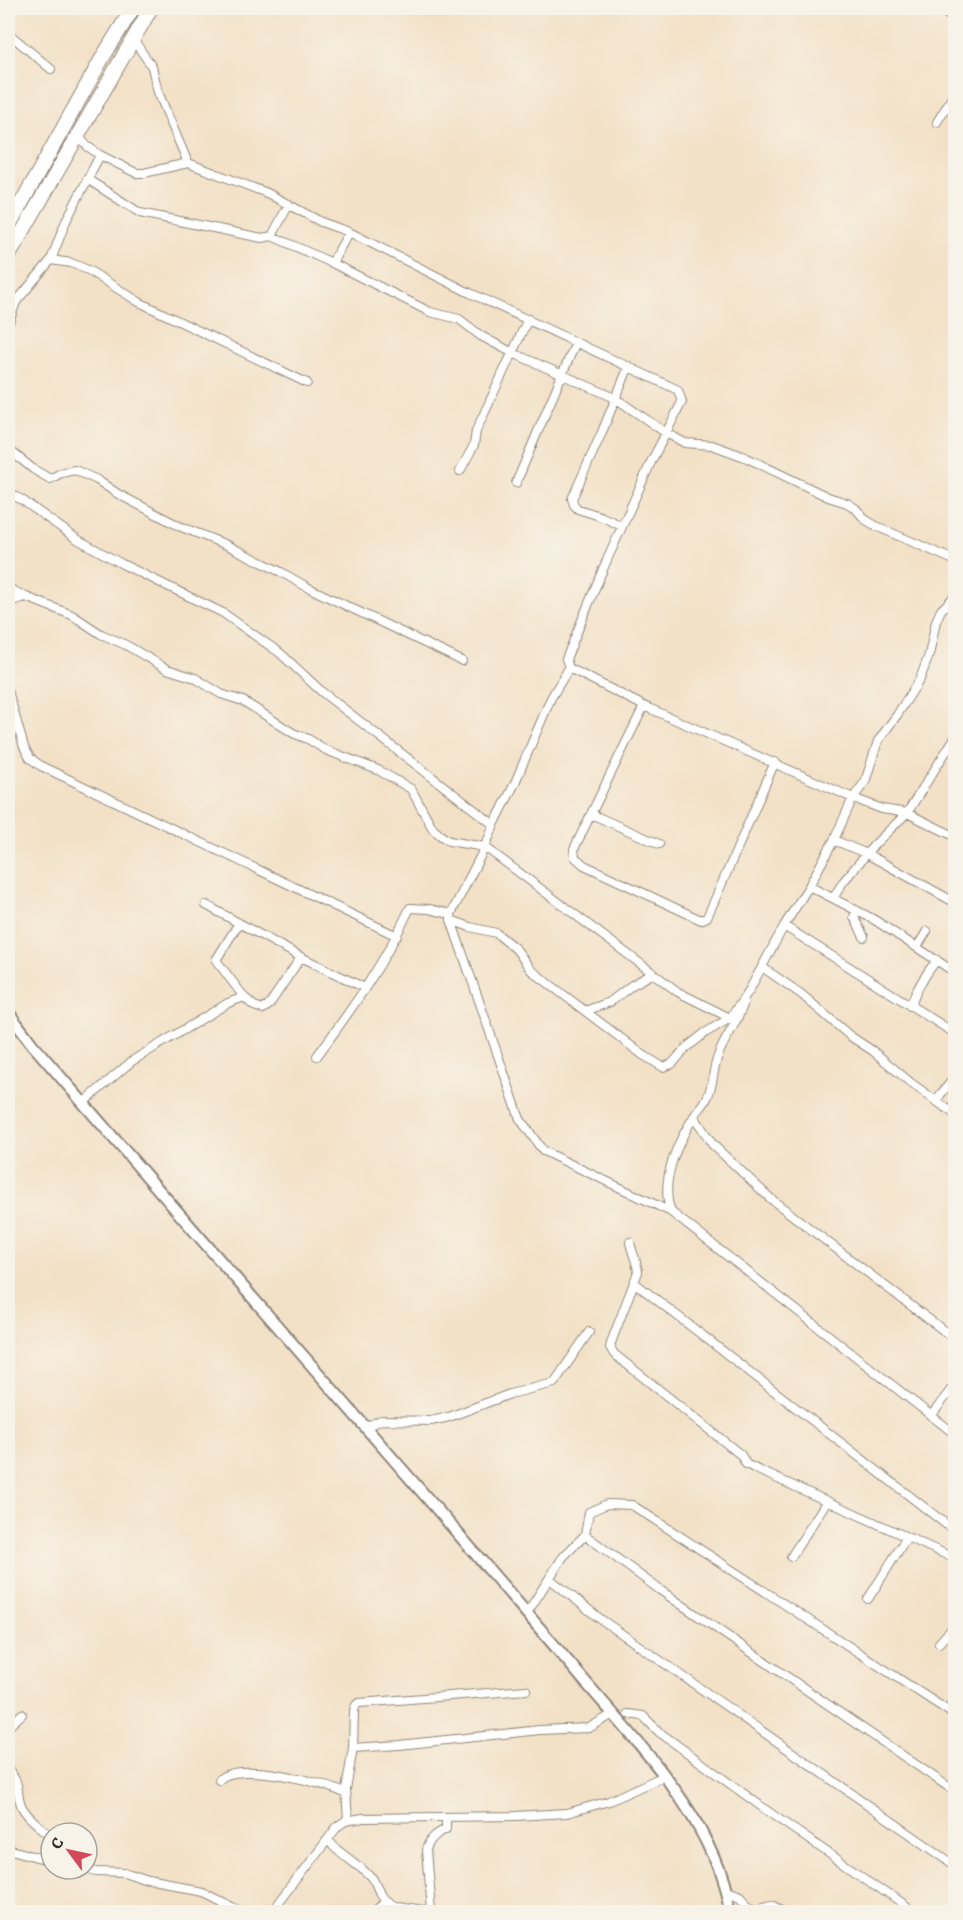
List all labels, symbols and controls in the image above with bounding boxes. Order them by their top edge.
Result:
north arrow [39,1821,99,1881]
text: С [45,1833,69,1854]

